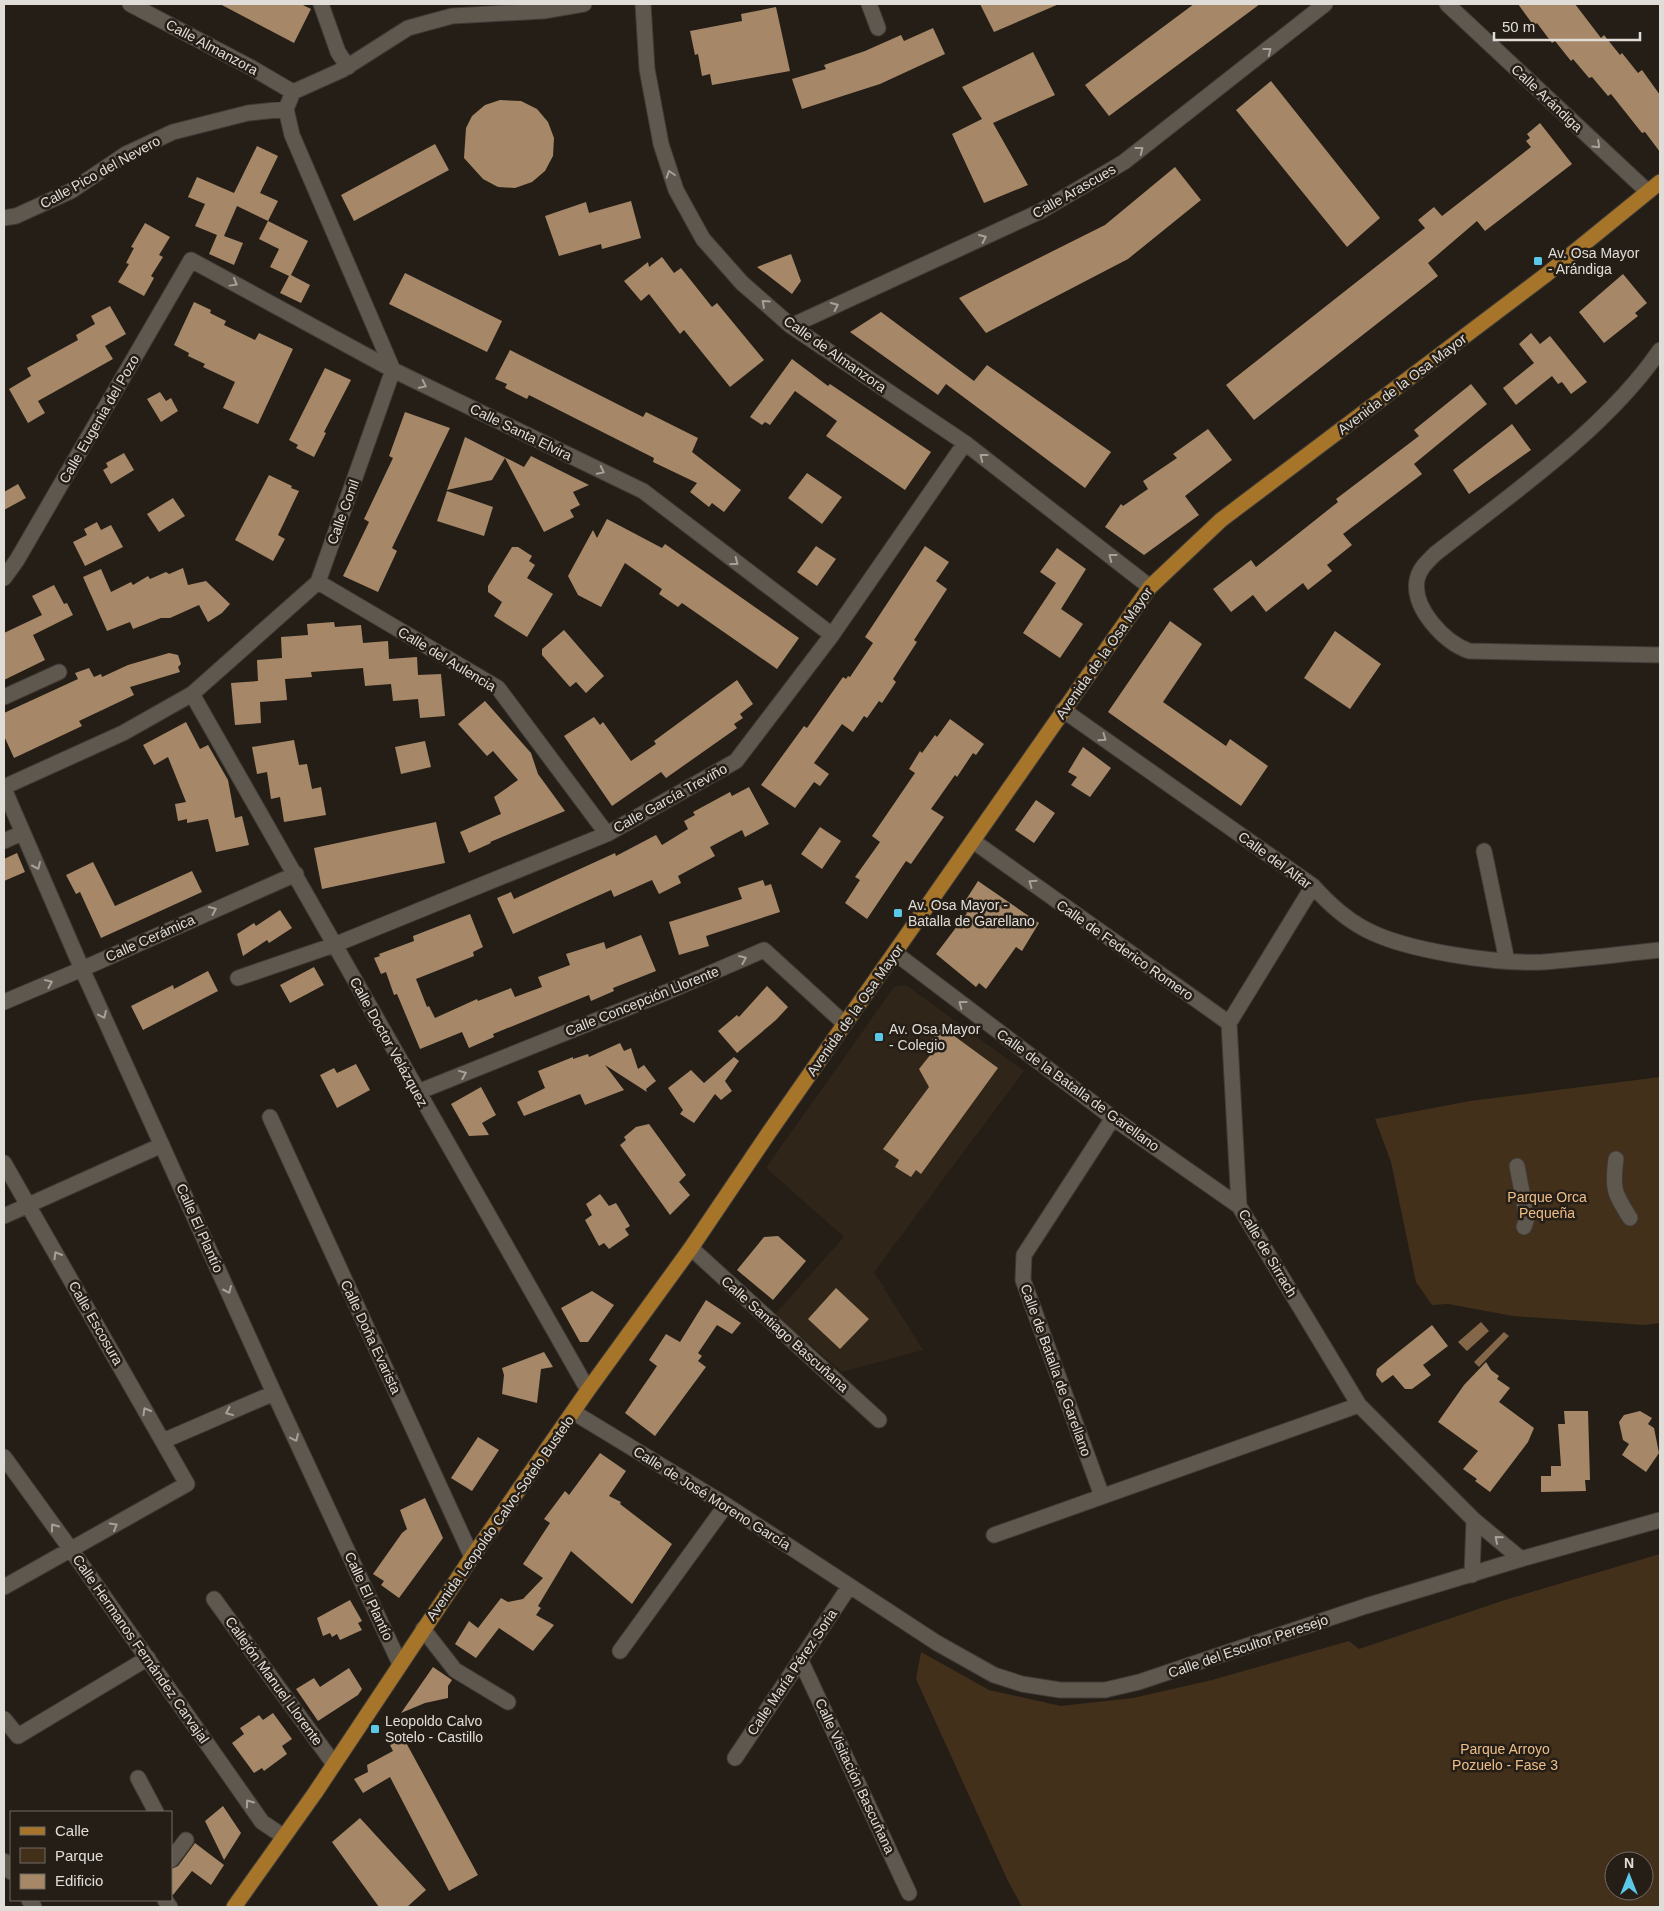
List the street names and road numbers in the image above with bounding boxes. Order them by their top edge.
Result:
street label: Calle Almanzora [163,16,261,78]
street label: Calle Arándiga [1508,61,1586,135]
street label: Calle Pico del Nevero [37,132,163,212]
street label: Calle Arascues [1030,161,1118,221]
street label: Calle de Almanzora [781,313,889,395]
street label: Avenida de la Osa Mayor [1335,330,1470,438]
street label: Calle Eugenia del Pozo [56,352,142,486]
street label: Calle Santa Elvira [467,400,575,464]
street label: Calle Conil [324,477,362,547]
street label: Avenida de la Osa Mayor [1052,584,1156,722]
street label: Calle del Aulencia [395,623,499,695]
street label: Calle García Treviño [610,760,730,836]
street label: Calle del Alfar [1235,828,1315,892]
street label: Calle de Federico Romero [1053,897,1197,1004]
street label: Calle Cerámica [103,911,197,965]
street label: Avenida de la Osa Mayor [803,941,907,1079]
street label: Calle Concepción Llorente [563,963,721,1039]
street label: Calle Doctor Velázquez [347,974,431,1110]
street label: Calle de la Batalla de Garellano [994,1026,1163,1154]
street label: Calle El Plantío [173,1181,227,1275]
street label: Calle de Sirrach [1235,1206,1301,1300]
street label: Calle Santiago Bascuñana [718,1273,852,1395]
street label: Calle Escosura [66,1278,127,1368]
street label: Calle Doña Evarista [338,1278,404,1397]
street label: Calle de Batalla de Garellano [1017,1282,1095,1458]
street label: Avenida Leopoldo Calvo-Sotelo Bustelo [423,1412,577,1624]
street label: Calle de José Moreno García [631,1443,794,1553]
street label: Calle El Plantío [342,1549,397,1643]
street label: Calle Hermanos Fernández Carvajal [70,1552,212,1746]
street label: Calle María Pérez Soria [744,1606,840,1738]
street label: Calle del Escultor Peresejo [1166,1611,1330,1681]
street label: Callejón Manuel Llorente [222,1614,326,1749]
street label: Calle Visitación Bascuñana [812,1696,898,1856]

